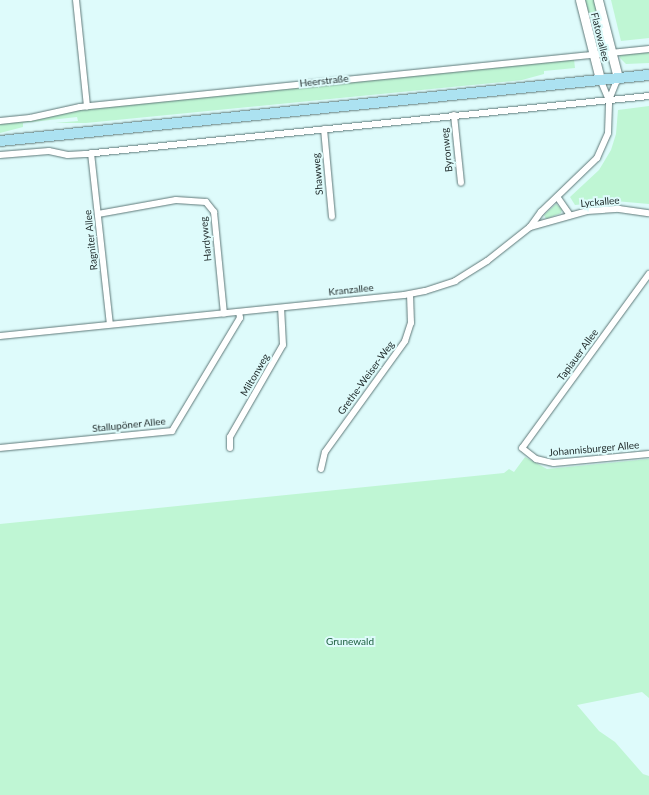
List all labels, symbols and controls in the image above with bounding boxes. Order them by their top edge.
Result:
street label: Flatowallee [588,11,612,63]
street label: Heerstraße [299,72,349,90]
street label: Byronweg [439,127,455,173]
street label: Shawweg [310,153,326,195]
street label: Lyckallee [580,194,620,210]
street label: Ragniter Allee [82,209,100,271]
street label: Hardyweg [198,216,214,262]
street label: Kranzallee [328,282,374,298]
street label: Tapiauer Allee [555,326,601,384]
street label: Grethe-Weiser-Weg [335,339,397,417]
street label: Miltonweg [238,352,272,398]
street label: Stallupöner Allee [91,415,167,435]
street label: Johannisburger Allee [548,439,640,459]
park label: Grunewald [326,636,374,648]

